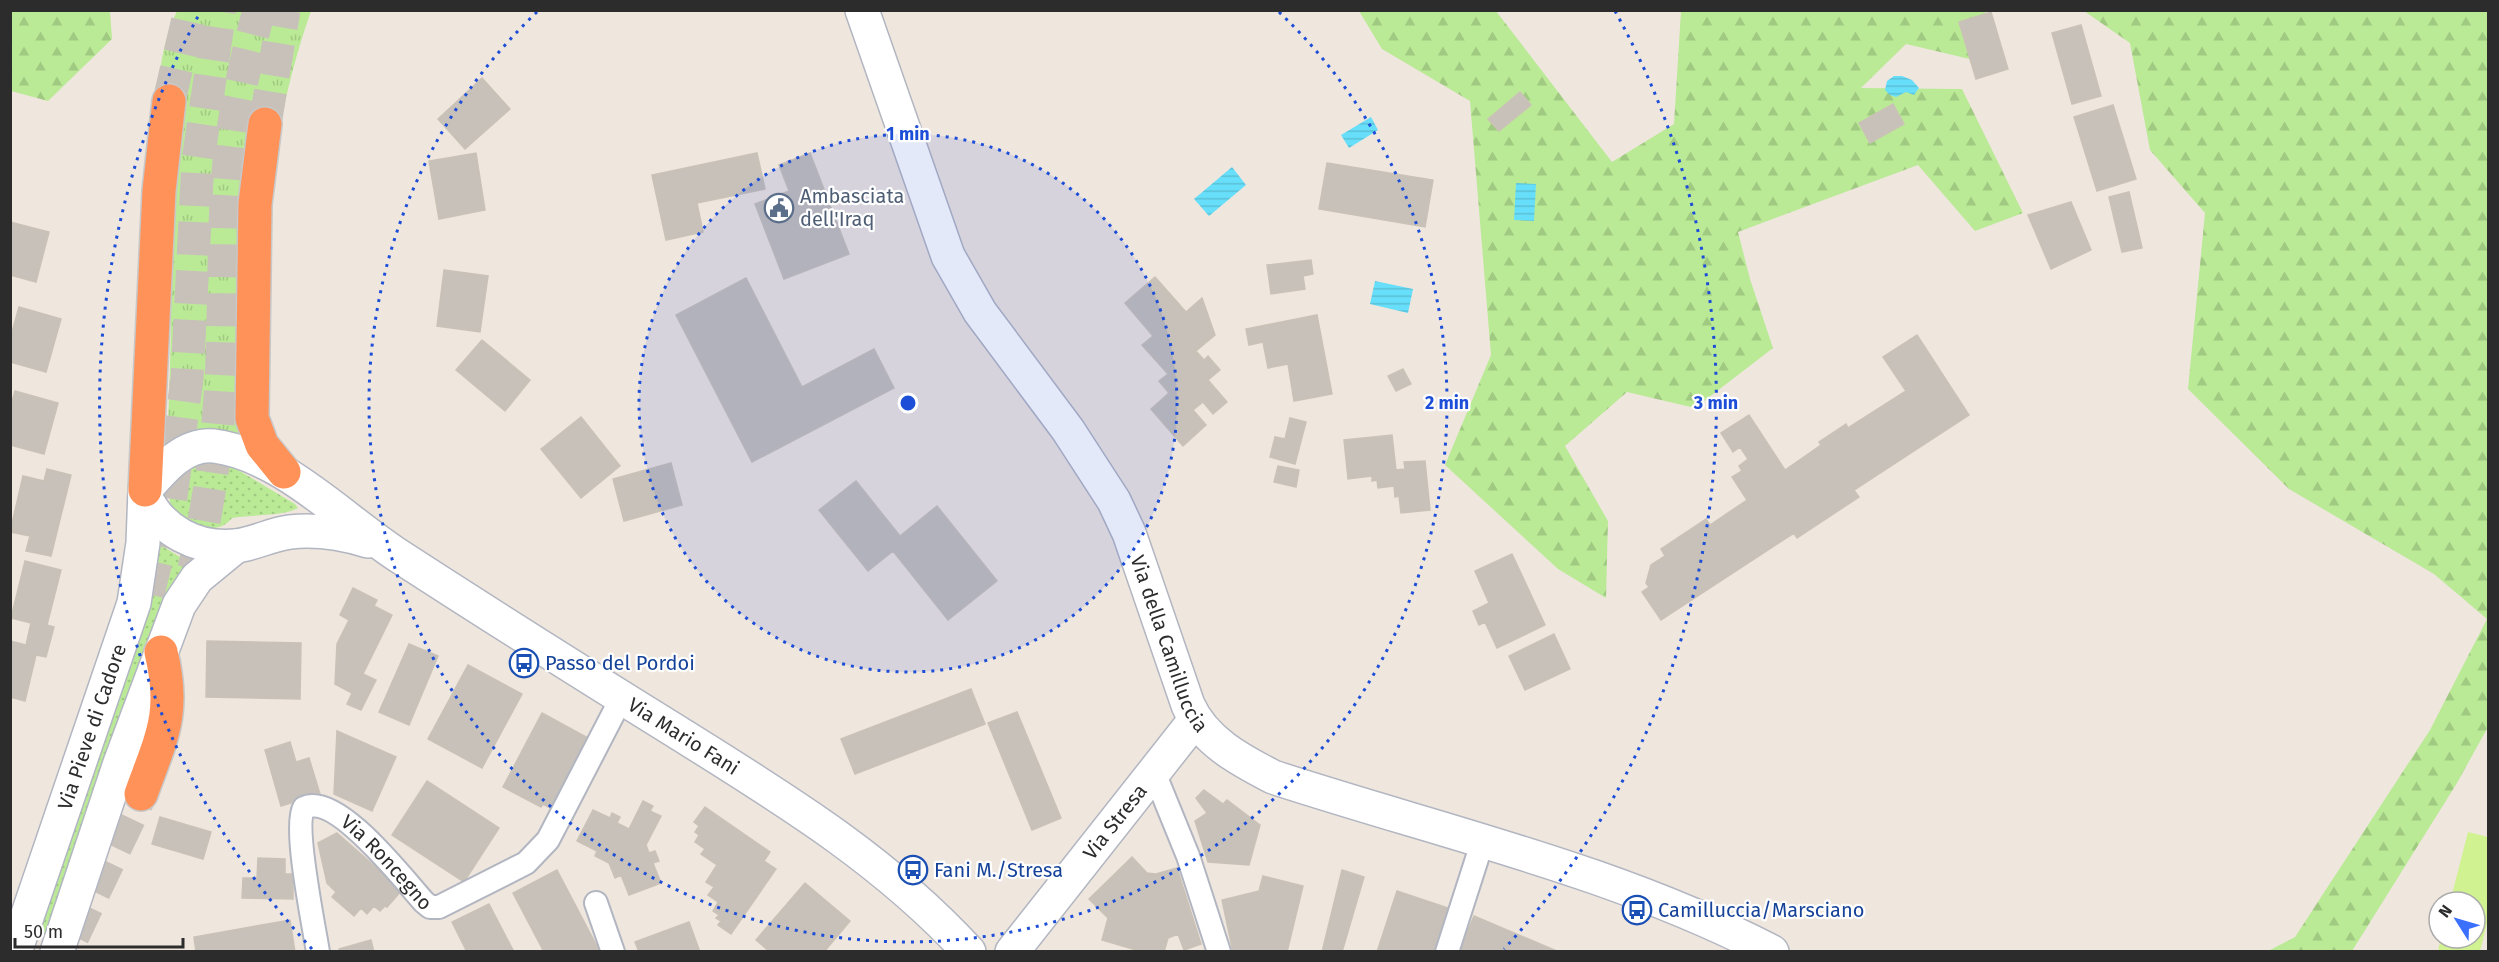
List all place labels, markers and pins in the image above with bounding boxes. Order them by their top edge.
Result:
place label: Ambasciata dell'Iraq [800,184,904,231]
public building icon: Ambasciata dell'Iraq [763,192,795,224]
centre of rings [898,393,918,413]
bus stop icon: Passo del Pordoi [508,647,540,679]
place label: Passo del Pordoi [545,651,695,675]
bus stop icon: Fani M./Stresa [897,854,929,886]
place label: Fani M./Stresa [934,858,1063,882]
bus stop icon: Camilluccia/Marsciano [1621,894,1653,926]
place label: Camilluccia/Marsciano [1658,898,1864,922]

